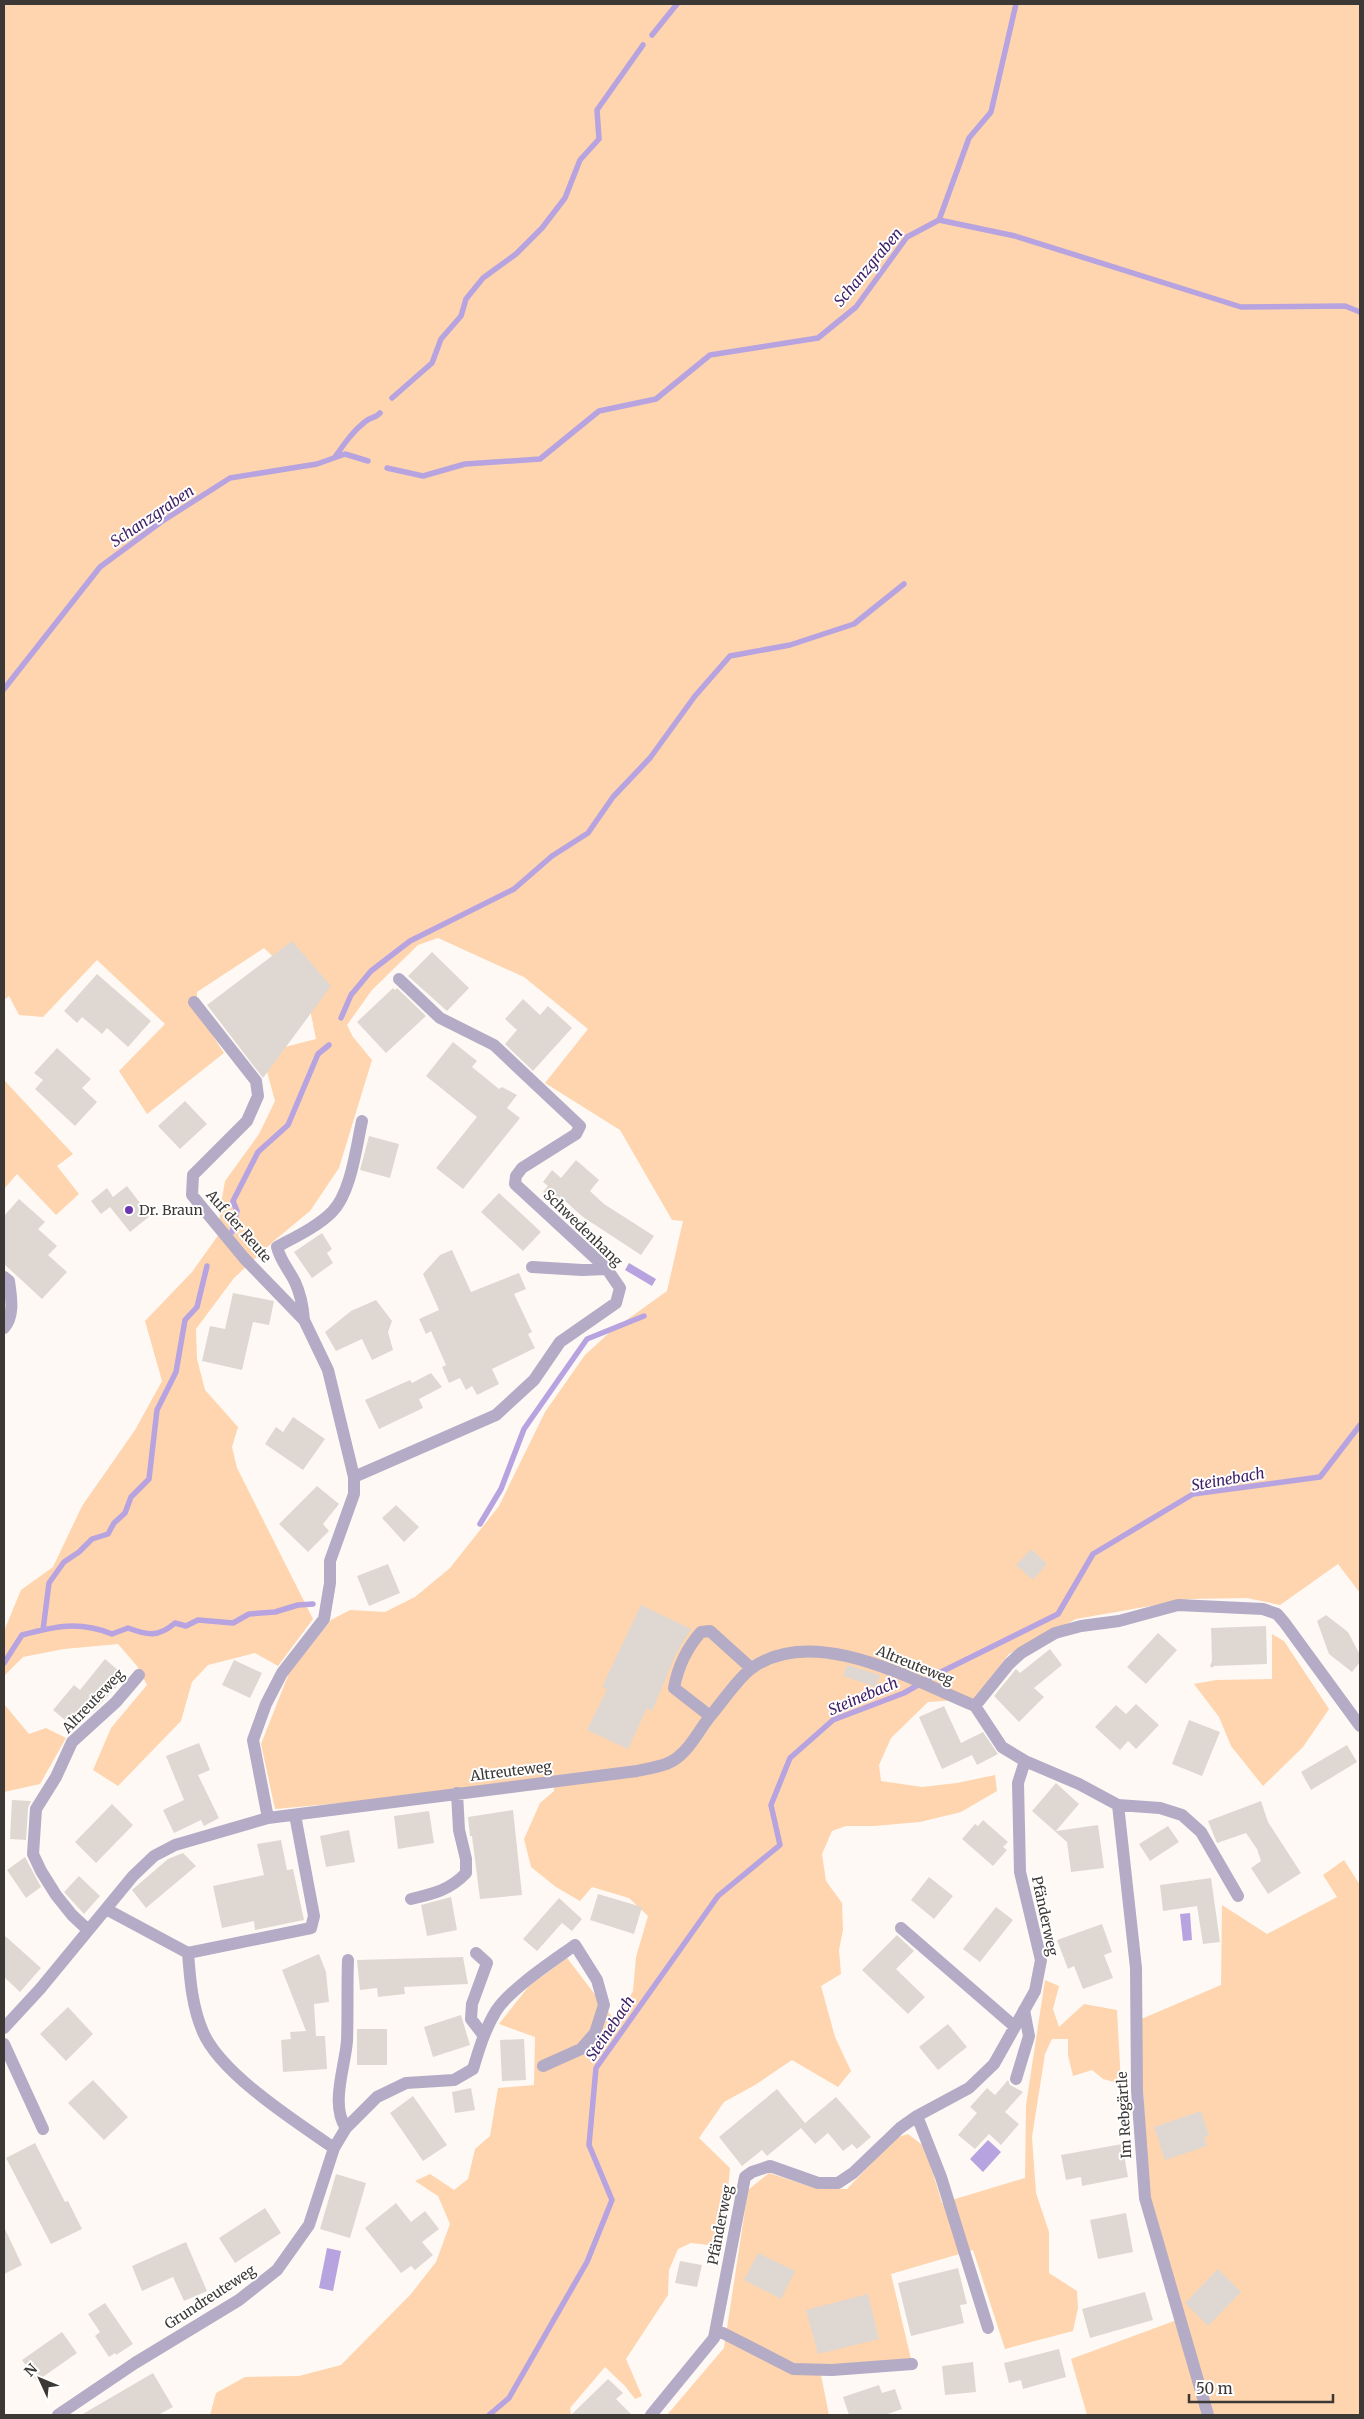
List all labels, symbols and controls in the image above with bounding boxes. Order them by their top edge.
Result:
water label: Schanzgraben [830,224,906,310]
water label: Schanzgraben [107,481,197,551]
street label: Auf der Reute [202,1185,275,1266]
street label: Schwedenhang [540,1186,627,1271]
place label: Dr. Braun [139,1201,203,1219]
marker: Dr. Braun [123,1204,135,1216]
water label: Steinebach [1190,1463,1266,1495]
street label: Altreuteweg [873,1641,957,1689]
street label: Altreuteweg [57,1665,128,1737]
water label: Steinebach [825,1673,901,1719]
street label: Altreuteweg [468,1757,553,1785]
street label: Pfänderweg [1028,1874,1062,1958]
water label: Steinebach [581,1992,639,2064]
street label: Im Rebgärtle [1113,2071,1135,2159]
street label: Pfänderweg [703,2183,737,2267]
street label: Grundreuteweg [161,2261,259,2333]
north arrow [15,2354,65,2404]
text: N [20,2360,41,2380]
scale bar [1189,2372,1333,2404]
text: 50 m [1196,2379,1233,2398]

